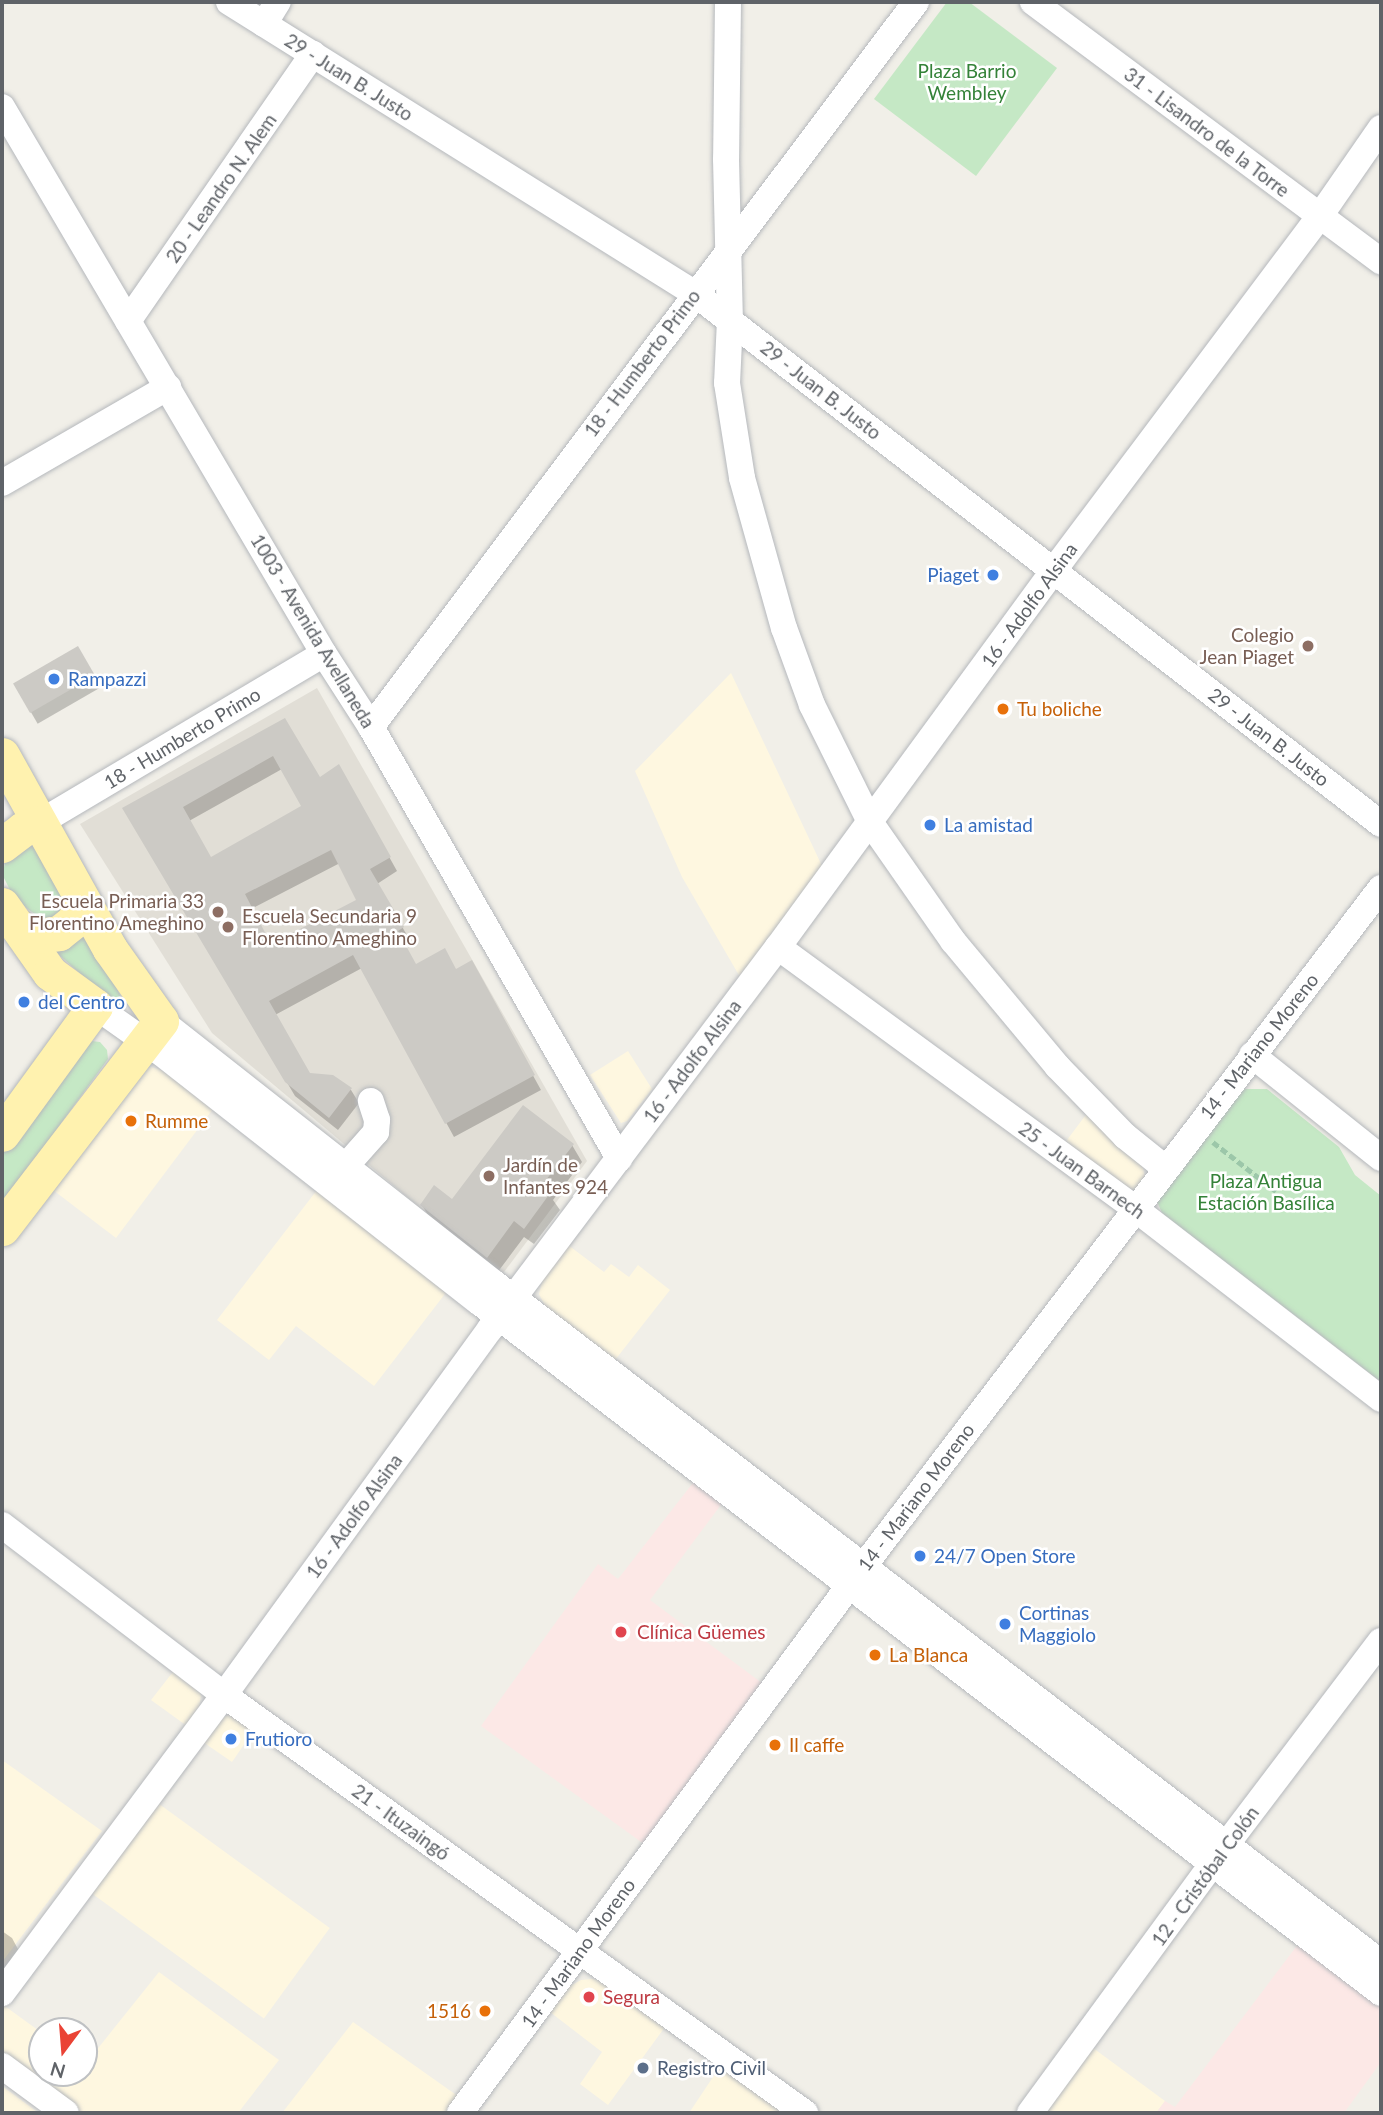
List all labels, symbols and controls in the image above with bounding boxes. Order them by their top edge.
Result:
street label: 29 - Juan B. Justo [280,28,418,126]
park label: Plaza Barrio Wembley [918,60,1016,104]
street label: 31 - Lisandro de la Torre [1120,62,1294,202]
street label: 20 - Leandro N. Alem [161,109,281,267]
street label: 18 - Humberto Primo [579,285,705,441]
street label: 29 - Juan B. Justo [756,336,886,444]
street label: 1003 - Avenida Avellaneda [246,529,380,733]
street label: 16 - Adolfo Alsina [976,538,1082,672]
place label: Piaget [927,564,979,586]
marker: Piaget [985,567,1001,583]
place label: Colegio Jean Piaget [1200,624,1294,668]
marker: Colegio Jean Piaget [1300,638,1316,654]
place label: Rampazzi [68,668,147,690]
marker: Rampazzi [46,671,62,687]
street label: 18 - Humberto Primo [100,682,264,794]
street label: 29 - Juan B. Justo [1204,683,1334,791]
place label: Tu boliche [1017,698,1102,720]
marker: Tu boliche [995,701,1011,717]
place label: La amistad [944,814,1033,836]
marker: La amistad [922,817,938,833]
place label: Escuela Primaria 33 Florentino Ameghino [28,890,204,934]
marker: Escuela Primaria 33 Florentino Ameghino [210,904,226,920]
place label: Escuela Secundaria 9 Florentino Ameghino [242,905,418,949]
marker: Escuela Secundaria 9 Florentino Ameghino [220,919,236,935]
street label: 14 - Mariano Moreno [1195,969,1323,1123]
place label: del Centro [38,991,125,1013]
marker: del Centro [16,994,32,1010]
street label: 16 - Adolfo Alsina [638,994,746,1128]
place label: Rumme [145,1110,208,1132]
marker: Rumme [123,1113,139,1129]
street label: 25 - Juan Barnech [1014,1116,1150,1224]
place label: Jardín de Infantes 924 [503,1154,608,1198]
marker: Jardín de Infantes 924 [481,1168,497,1184]
park label: Plaza Antigua Estación Basílica [1197,1170,1335,1214]
street label: 14 - Mariano Moreno [853,1419,979,1575]
street label: 16 - Adolfo Alsina [301,1449,407,1583]
place label: 24/7 Open Store [934,1545,1076,1567]
marker: 24/7 Open Store [912,1548,928,1564]
place label: Cortinas Maggiolo [1019,1602,1096,1646]
marker: Cortinas Maggiolo [997,1616,1013,1632]
place label: Clínica Güemes [637,1621,766,1643]
marker: Clínica Güemes [611,1622,631,1642]
place label: La Blanca [889,1644,968,1666]
marker: La Blanca [867,1647,883,1663]
place label: Frutioro [245,1728,312,1750]
marker: Frutioro [223,1731,239,1747]
place label: Il caffe [789,1734,844,1756]
marker: Il caffe [767,1737,783,1753]
street label: 21 - Ituzaingó [348,1779,454,1865]
street label: 12 - Cristóbal Colón [1147,1802,1263,1950]
street label: 14 - Mariano Moreno [516,1874,640,2032]
place label: Segura [603,1986,660,2008]
marker: Segura [581,1989,597,2005]
place label: 1516 [427,2000,471,2022]
marker: 1516 [477,2003,493,2019]
north arrow [28,2017,98,2087]
place label: Registro Civil [657,2057,766,2079]
text: N [47,2058,68,2084]
marker: Registro Civil [635,2060,651,2076]

